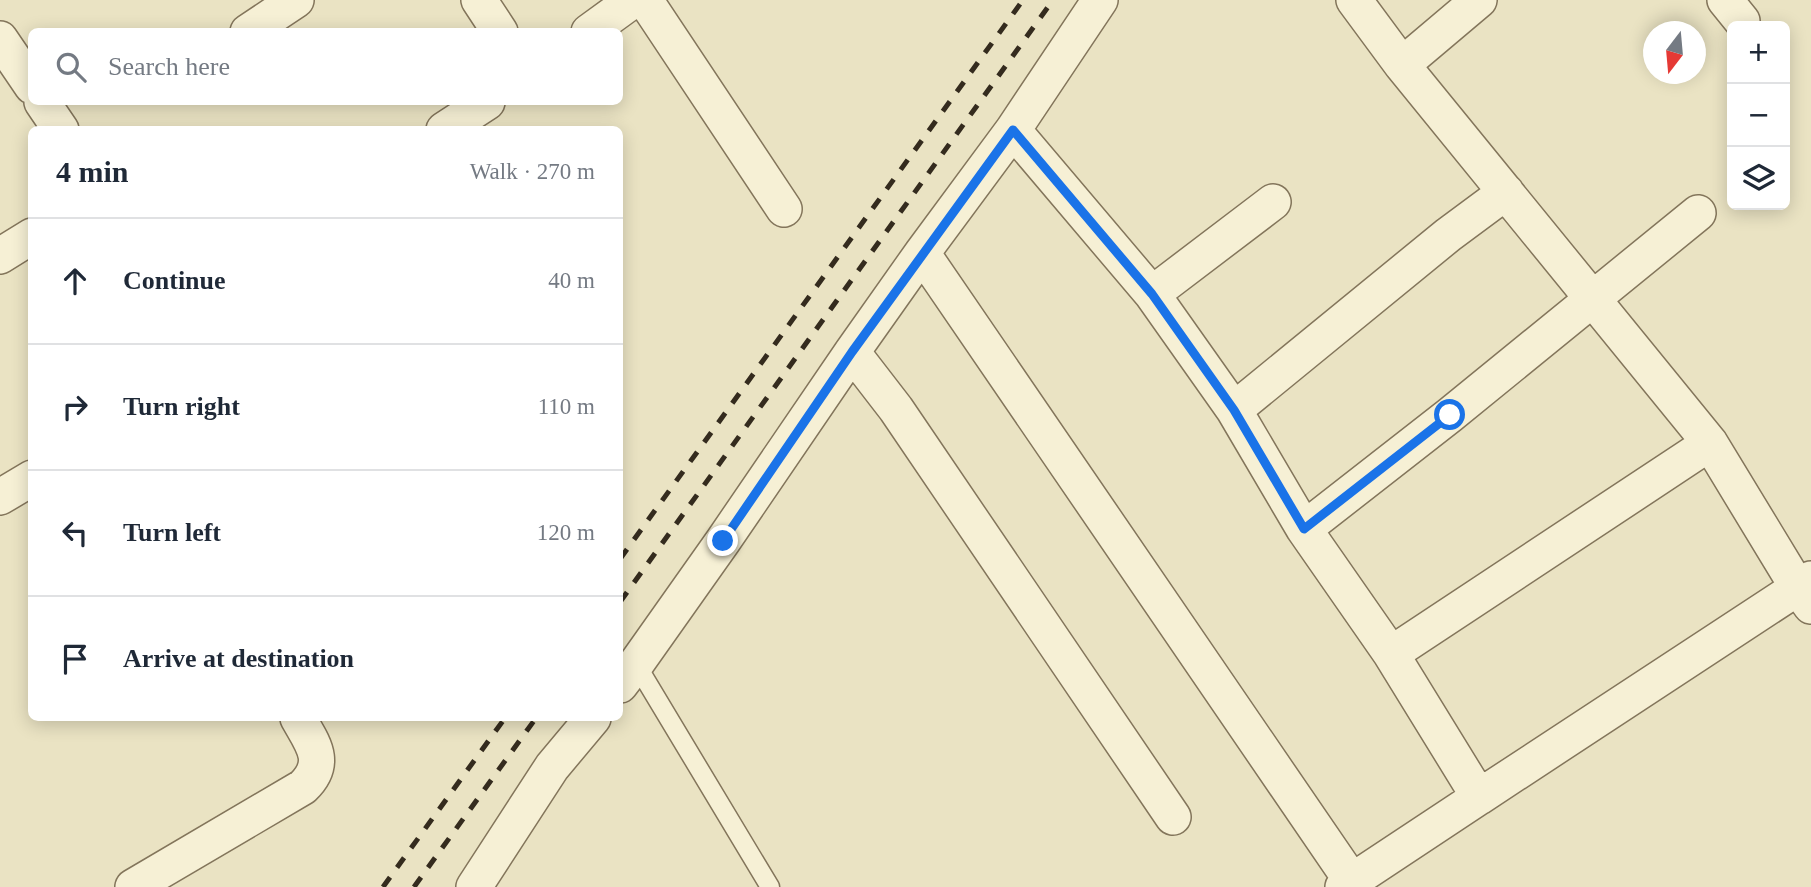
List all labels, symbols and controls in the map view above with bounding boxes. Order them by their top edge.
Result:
north arrow [1643,21,1706,84]
map controls [1727,21,1790,210]
button: + [1727,21,1790,84]
search box [28,28,623,105]
icon: search [52,48,90,86]
text: Search here [108,52,230,81]
button: − [1727,84,1790,147]
button: layers [1727,147,1790,210]
text: 4 min [56,155,129,188]
text: Walk · 270 m [470,159,595,184]
icon: ahead [56,262,94,300]
text: Continue [123,266,226,295]
text: 40 m [548,268,595,293]
icon: right [56,388,94,426]
text: Turn right [123,392,240,421]
text: 110 m [538,394,595,419]
route start [1434,399,1465,430]
icon: left [56,514,94,552]
text: Turn left [123,518,221,547]
text: 120 m [537,520,595,545]
route end [707,525,738,556]
icon: arrive [56,640,94,678]
text: Arrive at destination [123,644,354,673]

